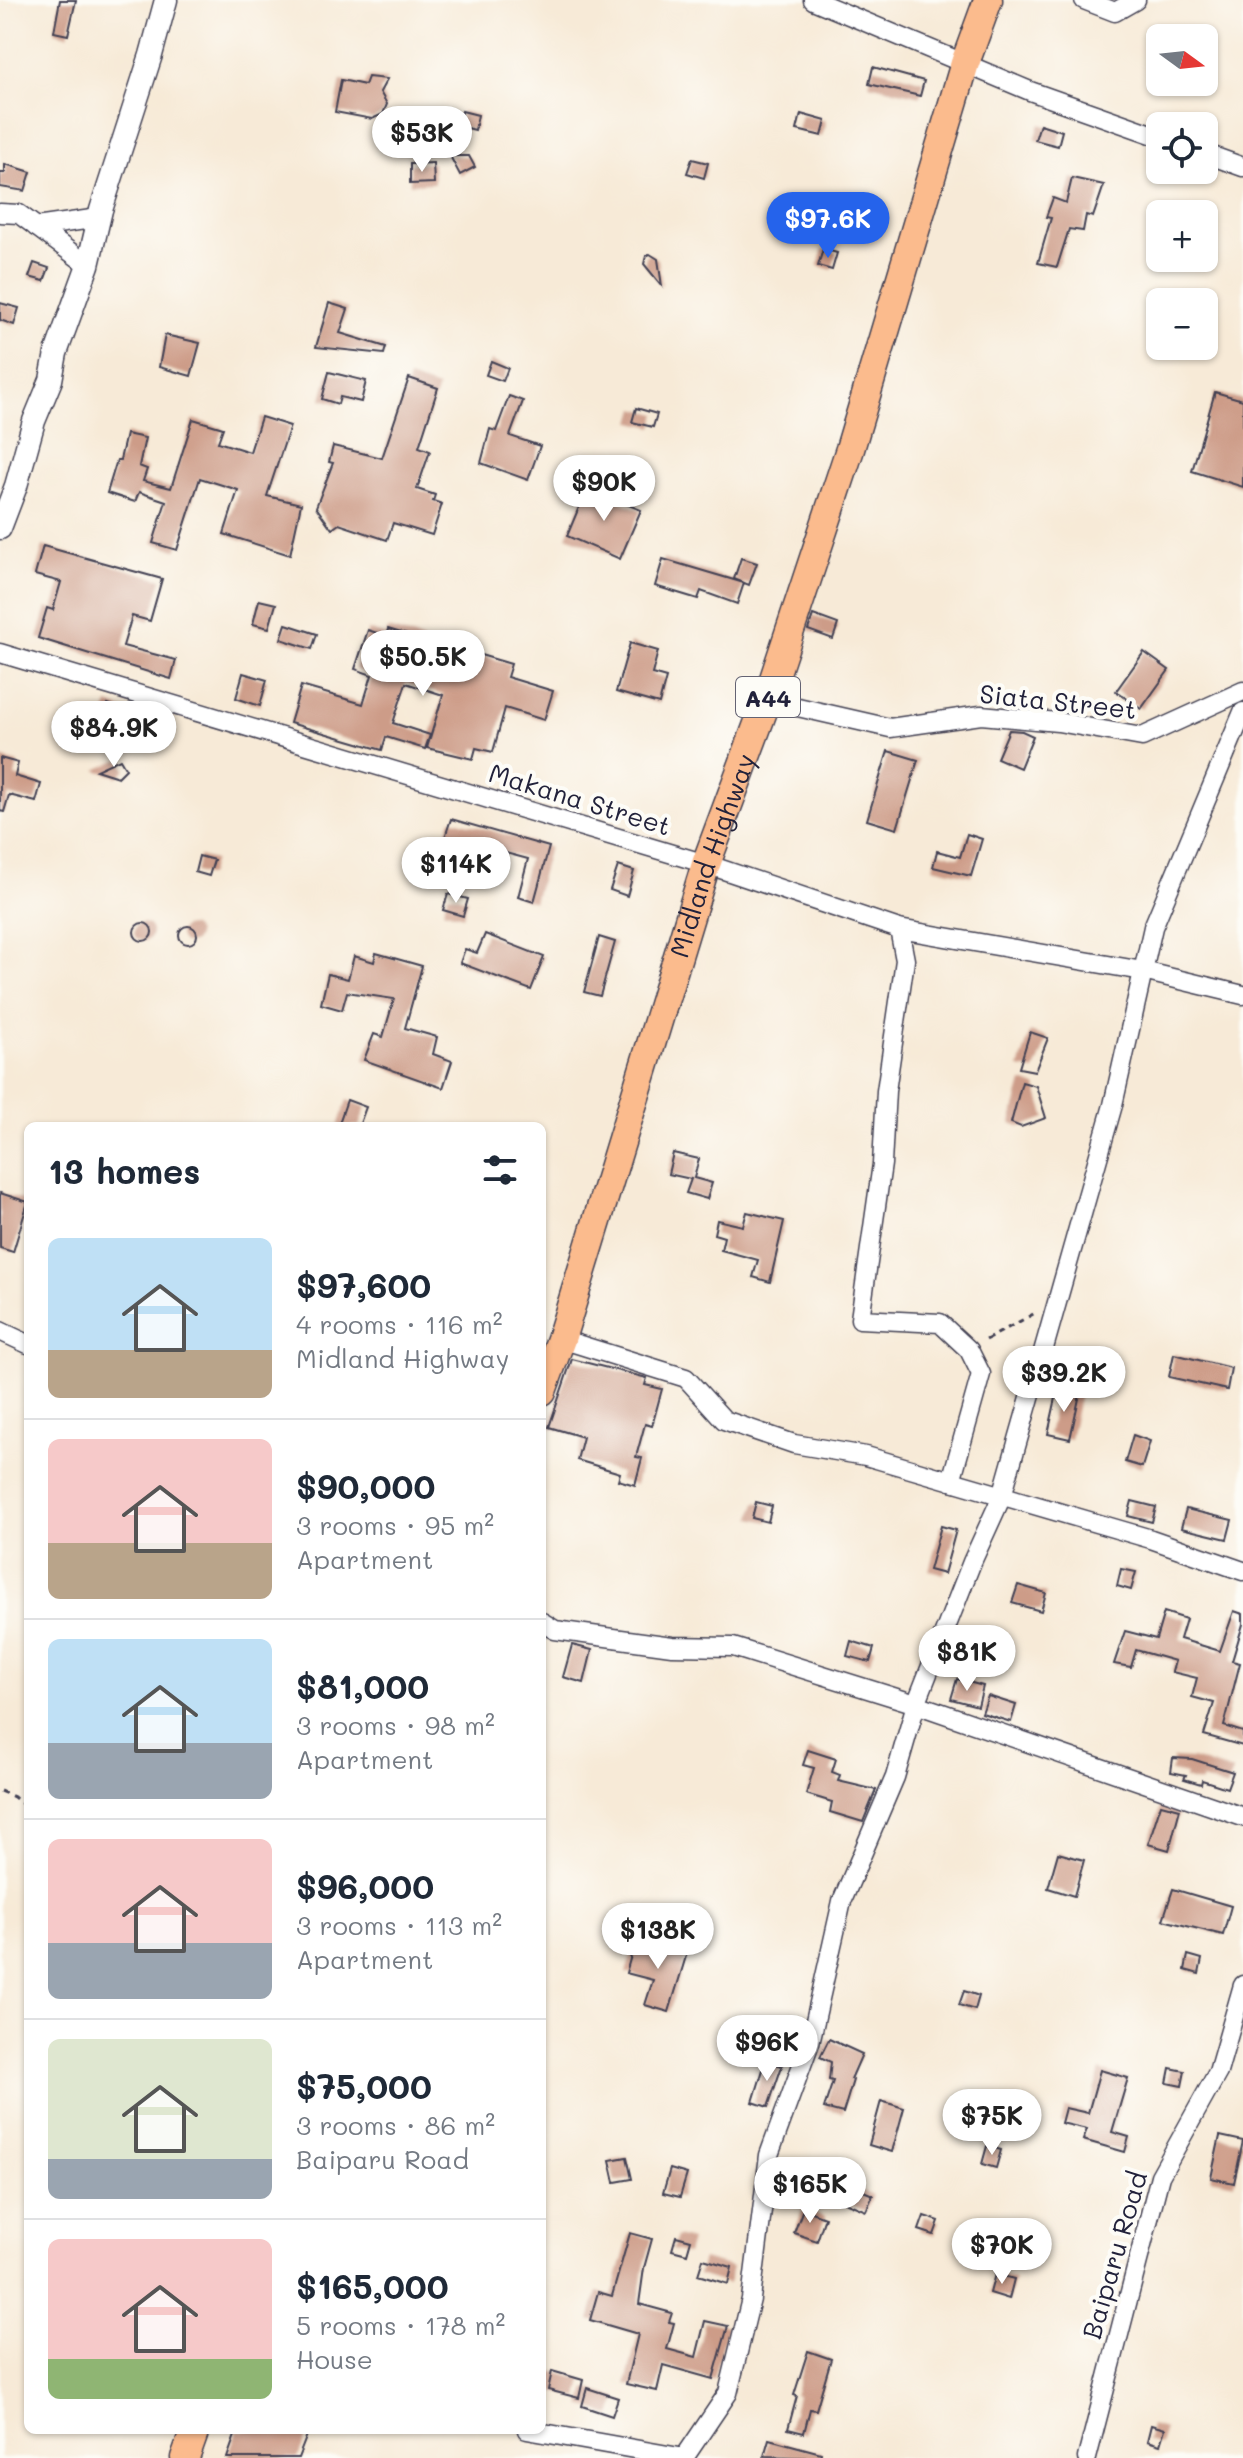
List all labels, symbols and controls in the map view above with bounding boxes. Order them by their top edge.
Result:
north arrow [1146,24,1218,96]
map controls [1146,24,1218,360]
pin: $53K [375,106,469,174]
button: locate [1146,112,1218,184]
text: $53K [390,115,454,149]
pin: $97.6K [763,192,893,260]
button: + [1146,200,1218,272]
text: $97.6K [784,201,872,235]
button: − [1146,288,1218,360]
pin: $90K [557,455,651,523]
text: $90K [571,464,637,498]
pin: $50.5K [358,630,488,698]
text: $50.5K [379,639,467,673]
street label: Siata Street [978,676,1138,726]
road number: A44 [736,677,800,717]
pin: $84.9K [49,701,179,769]
text: $84.9K [69,710,159,744]
street label: Midland Highway [662,749,763,961]
street label: Makana Street [485,755,675,843]
pin: $114K [400,837,512,905]
text: $114K [420,846,492,880]
text: 13 homes [48,1148,201,1193]
icon: filters [478,1148,522,1192]
text: $97,600 [296,1262,431,1307]
icon: home [112,1270,208,1366]
text: 4 rooms · 116 m² [296,1307,503,1341]
text: Midland Highway [296,1341,509,1375]
pin: $39.2K [999,1346,1129,1414]
text: $39.2K [1021,1355,1107,1389]
text: $90,000 [296,1463,435,1508]
icon: home [112,1471,208,1567]
text: 3 rooms · 95 m² [296,1508,494,1542]
text: Apartment [296,1542,433,1576]
pin: $81K [920,1625,1014,1693]
text: $81K [937,1634,997,1668]
text: $81,000 [296,1663,429,1708]
icon: home [112,1671,208,1767]
text: 3 rooms · 98 m² [296,1708,495,1742]
text: Apartment [296,1742,433,1776]
text: $96,000 [296,1863,434,1908]
icon: home [112,1871,208,1967]
pin: $138K [602,1903,714,1971]
text: 3 rooms · 113 m² [296,1908,502,1942]
text: $138K [620,1912,696,1946]
text: Apartment [296,1942,433,1976]
pin: $96K [720,2015,814,2083]
text: $96K [735,2024,799,2058]
text: $75,000 [296,2063,432,2108]
icon: home [112,2071,208,2167]
pin: $75K [945,2089,1039,2157]
text: $75K [961,2098,1023,2132]
text: 3 rooms · 86 m² [296,2108,495,2142]
text: Baiparu Road [296,2142,469,2176]
pin: $165K [754,2157,866,2225]
text: $165K [772,2166,848,2200]
street label: Baiparu Road [1074,2167,1154,2343]
pin: $70K [955,2218,1049,2286]
text: $70K [970,2227,1034,2261]
text: $165,000 [296,2263,449,2308]
icon: home [112,2271,208,2367]
text: 5 rooms · 178 m² [296,2308,505,2342]
text: House [296,2342,373,2376]

